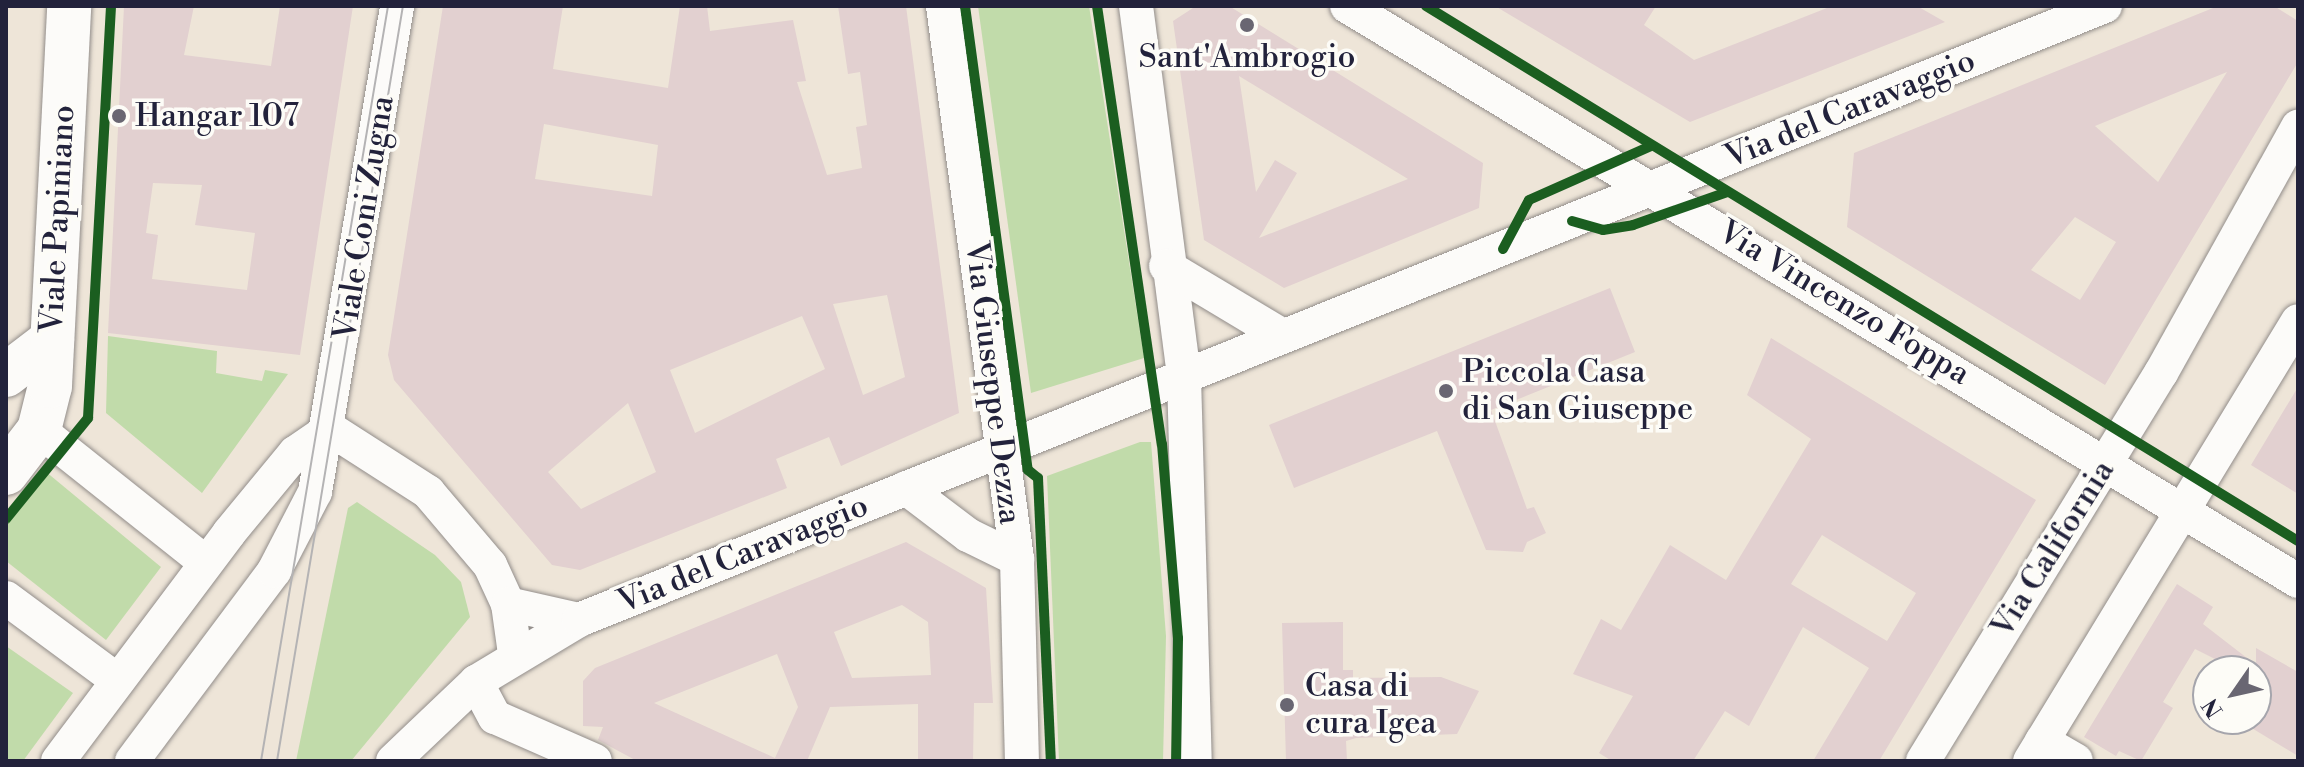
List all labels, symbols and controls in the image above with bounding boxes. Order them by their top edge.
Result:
marker: Sant'Ambrogio [1238,16,1256,34]
place label: Sant'Ambrogio [1139,38,1355,76]
street label: Via del Caravaggio [1719,41,1981,177]
street label: Viale Coni Zugna [326,93,402,343]
place label: Hangar 107 [135,97,299,135]
street label: Viale Papiniano [33,104,83,334]
marker: Hangar 107 [110,107,128,125]
street label: Via Vincenzo Foppa [1711,213,1977,393]
street label: Via Giuseppe Dezza [957,239,1029,527]
place label: Piccola Casa di San Giuseppe [1462,354,1693,429]
marker: Piccola Casa di San Giuseppe [1437,382,1455,400]
street label: Via California [1983,453,2123,645]
street label: Via del Caravaggio [612,486,874,622]
north arrow [2192,655,2272,735]
place label: Casa di cura Igea [1305,668,1437,743]
text: N [2197,693,2229,722]
marker: Casa di cura Igea [1276,694,1298,716]

